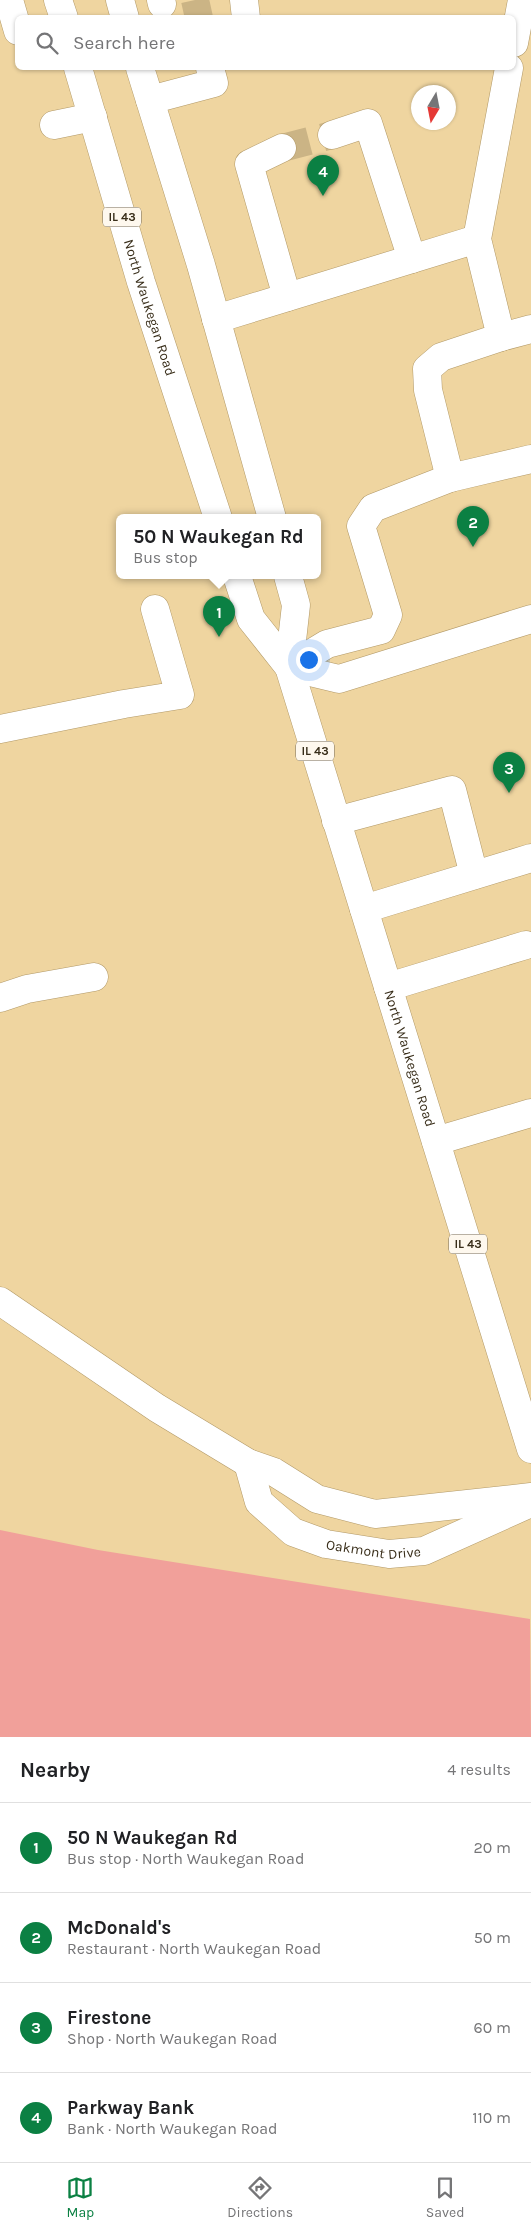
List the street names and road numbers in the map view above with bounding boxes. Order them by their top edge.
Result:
road number: IL 43 [103,208,141,226]
street label: North Waukegan Road [120,237,179,378]
road number: IL 43 [296,741,334,760]
street label: North Waukegan Road [380,988,439,1129]
road number: IL 43 [449,1234,487,1254]
street label: Oakmont Drive [325,1536,421,1563]

